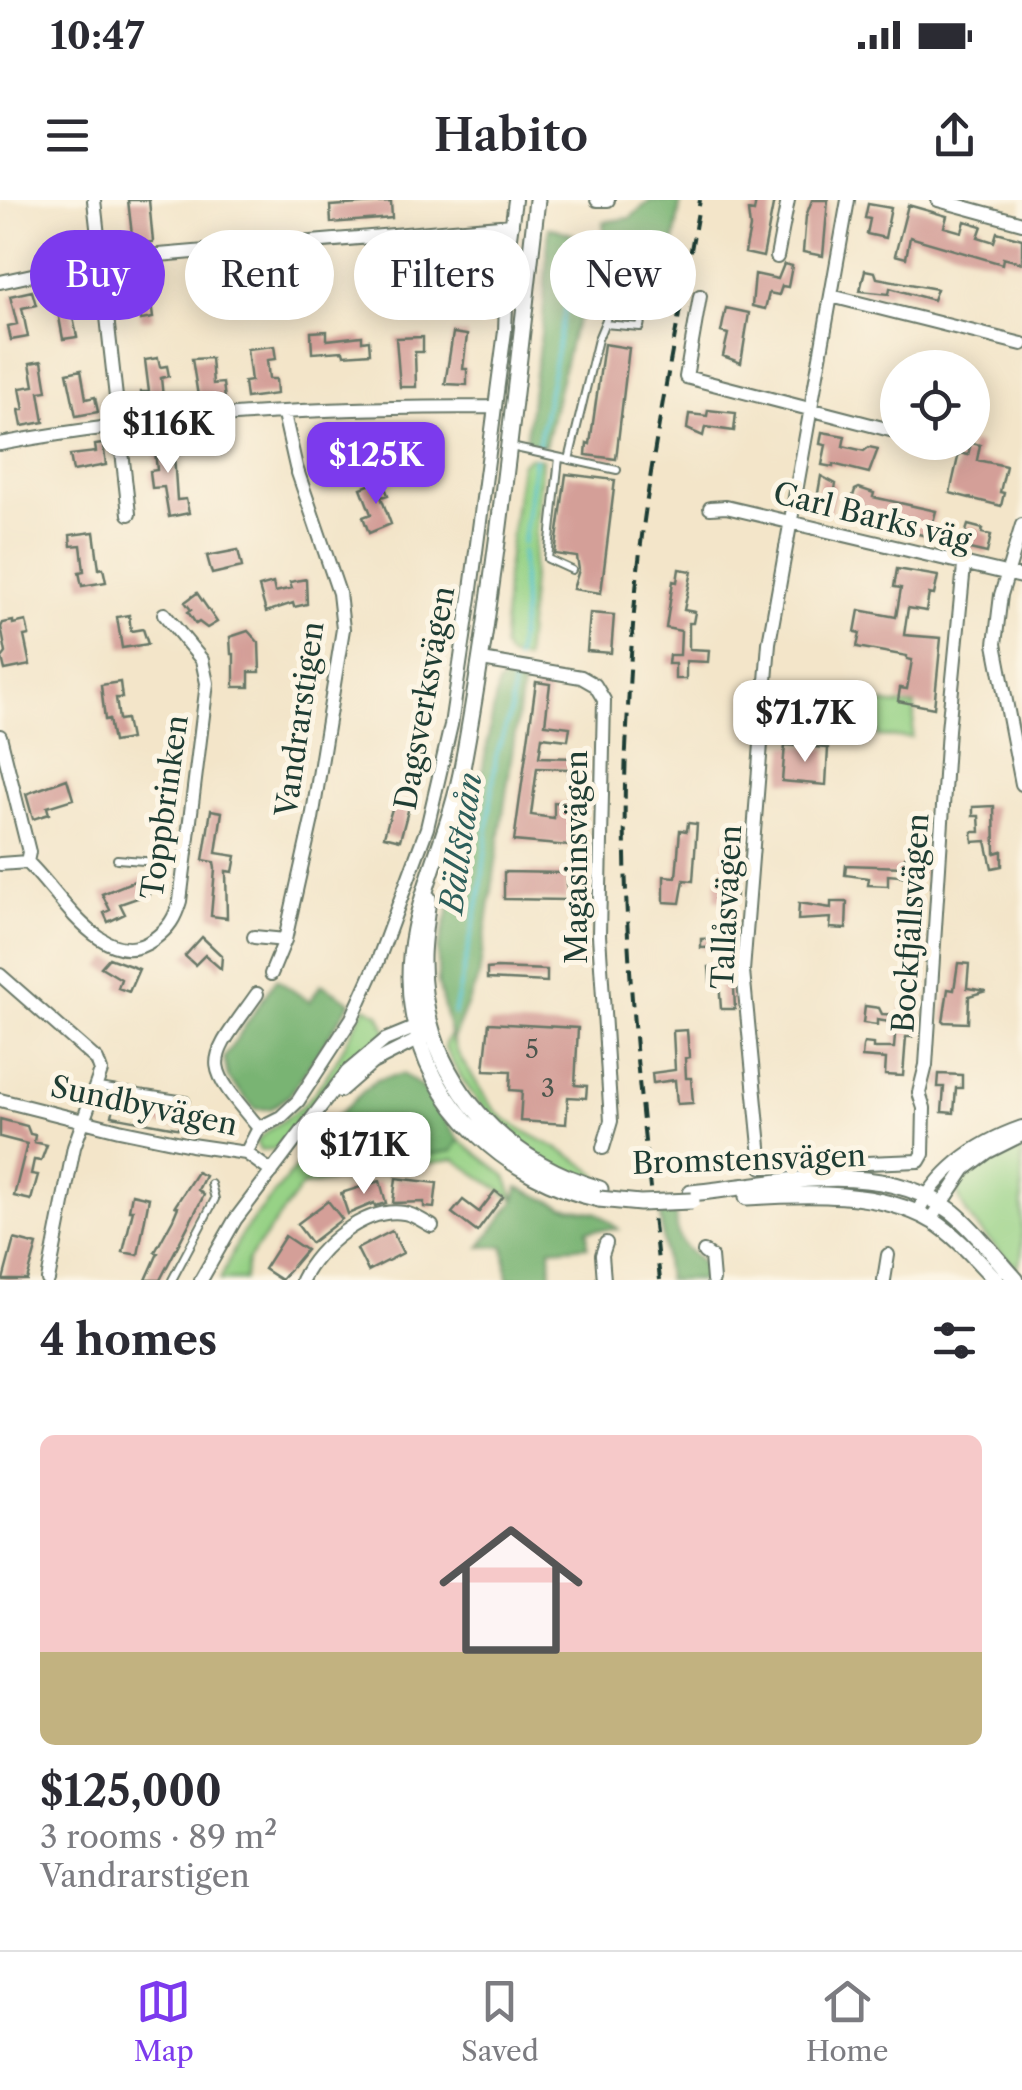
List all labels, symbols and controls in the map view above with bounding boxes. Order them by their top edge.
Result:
text: 10:47 [50,12,145,59]
text: Habito [434,107,588,163]
icon: menu [40,108,95,163]
icon: share [927,108,982,163]
chip: Buy [30,230,165,320]
chip: Rent [185,230,334,320]
chip: Filters [354,230,530,320]
chip: New [550,230,696,320]
map controls [880,350,990,460]
button: locate [880,350,990,460]
pin: $116K [98,391,238,476]
text: $116K [122,404,214,443]
pin: $125K [306,422,446,507]
text: $125K [329,435,423,474]
street label: Carl Barks väg [769,474,975,559]
street label: Dagsverksvägen [387,583,462,813]
street label: Vandrarstigen [267,619,332,820]
pin: $71.7K [724,680,886,765]
text: $71.7K [755,693,855,732]
street label: Toppbrinken [133,712,196,901]
street label: Magasinsvägen [558,750,595,964]
water label: Bällstaån [431,770,490,919]
street label: Bockfjällsvägen [884,812,937,1034]
street label: Tallåsvägen [704,824,749,990]
house number: 5 [525,1034,539,1065]
street label: Sundbyvägen [47,1068,241,1143]
house number: 3 [541,1073,555,1104]
pin: $171K [294,1112,434,1197]
text: $171K [320,1125,408,1164]
street label: Bromstensvägen [631,1137,867,1182]
icon: filters [927,1313,982,1368]
text: 4 homes [40,1314,217,1366]
icon: home [421,1500,601,1680]
text: $125,000 [40,1765,222,1817]
text: 3 rooms · 89 m² [40,1817,277,1856]
text: Vandrarstigen [40,1856,250,1895]
tab: Map [134,1974,194,2068]
tab: Saved [461,1974,539,2068]
tab: Home [806,1974,888,2068]

